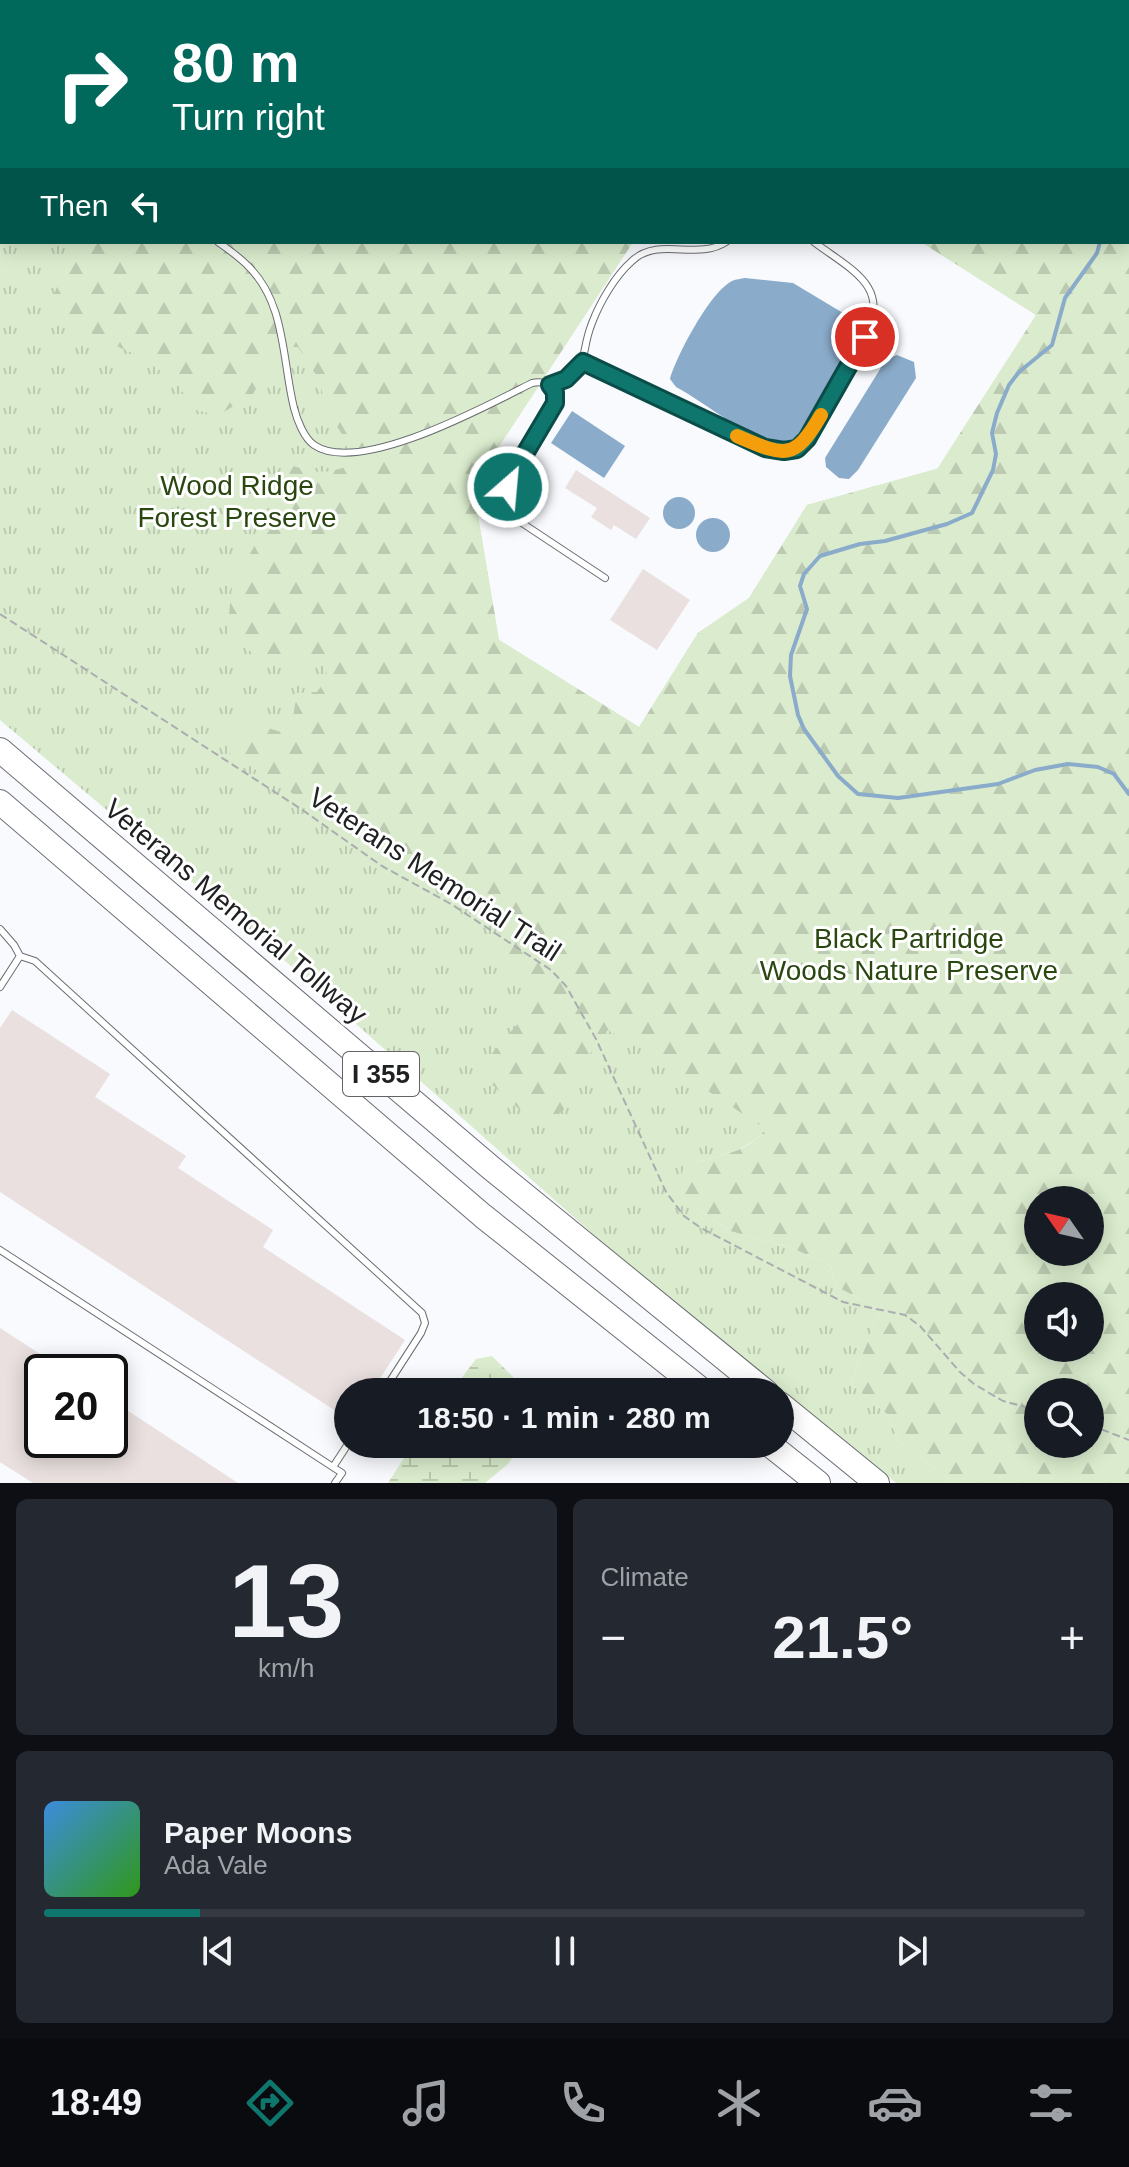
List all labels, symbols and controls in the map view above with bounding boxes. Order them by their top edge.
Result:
text: 80 m [172,31,300,94]
icon: right [40,32,144,136]
text: Turn right [172,97,325,138]
icon: left [124,184,168,228]
text: Then [40,189,108,222]
pin [831,303,899,371]
icon: arrive [843,315,887,359]
position arrow [466,445,550,529]
park label: Wood Ridge Forest Preserve [137,470,337,533]
street label: Veterans Memorial Trail [303,781,567,968]
street label: Veterans Memorial Tollway [98,793,373,1030]
park label: Black Partridge Woods Nature Preserve [760,923,1058,986]
road number: I 355 [343,1052,419,1096]
north arrow [1024,1186,1104,1266]
map controls [1024,1186,1104,1458]
button: sound [1024,1282,1104,1362]
speed limit sign: 20 [24,1354,128,1458]
button: search [1024,1378,1104,1458]
text: 18:50 · 1 min · 280 m [417,1401,711,1434]
text: 13 [228,1543,344,1659]
text: Climate [601,1562,689,1592]
text: 21.5° [772,1604,913,1671]
text: − [601,1613,626,1662]
text: + [1059,1613,1085,1662]
text: km/h [258,1653,314,1683]
text: Paper Moons [164,1816,352,1849]
text: Ada Vale [164,1850,268,1880]
icon: previous [196,1929,240,1973]
icon: pause [543,1929,587,1973]
icon: next [890,1929,934,1973]
icon: directions [242,2075,298,2131]
icon: music [398,2075,454,2131]
icon: phone [555,2075,611,2131]
icon: climate [711,2075,767,2131]
icon: car [867,2075,923,2131]
icon: filters [1023,2075,1079,2131]
text: 18:49 [50,2082,142,2123]

